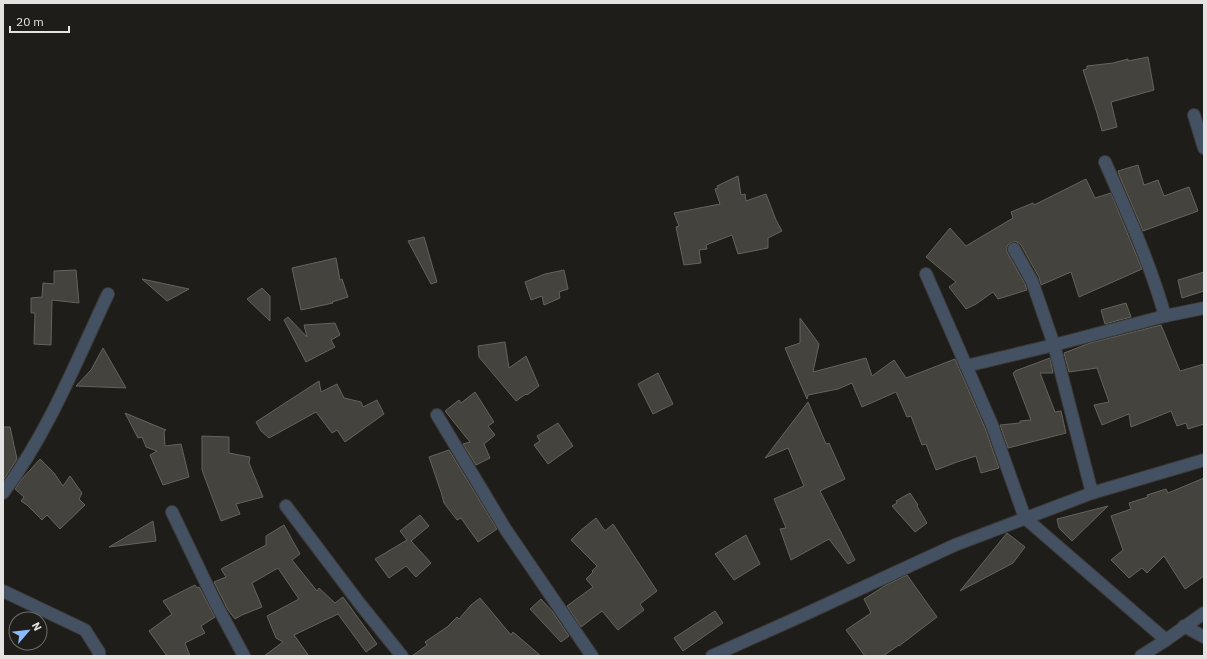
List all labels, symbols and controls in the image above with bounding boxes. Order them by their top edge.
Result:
scale bar [10,8,69,34]
text: 20 m [16,14,44,29]
north arrow [8,611,48,651]
text: N [29,620,45,633]

